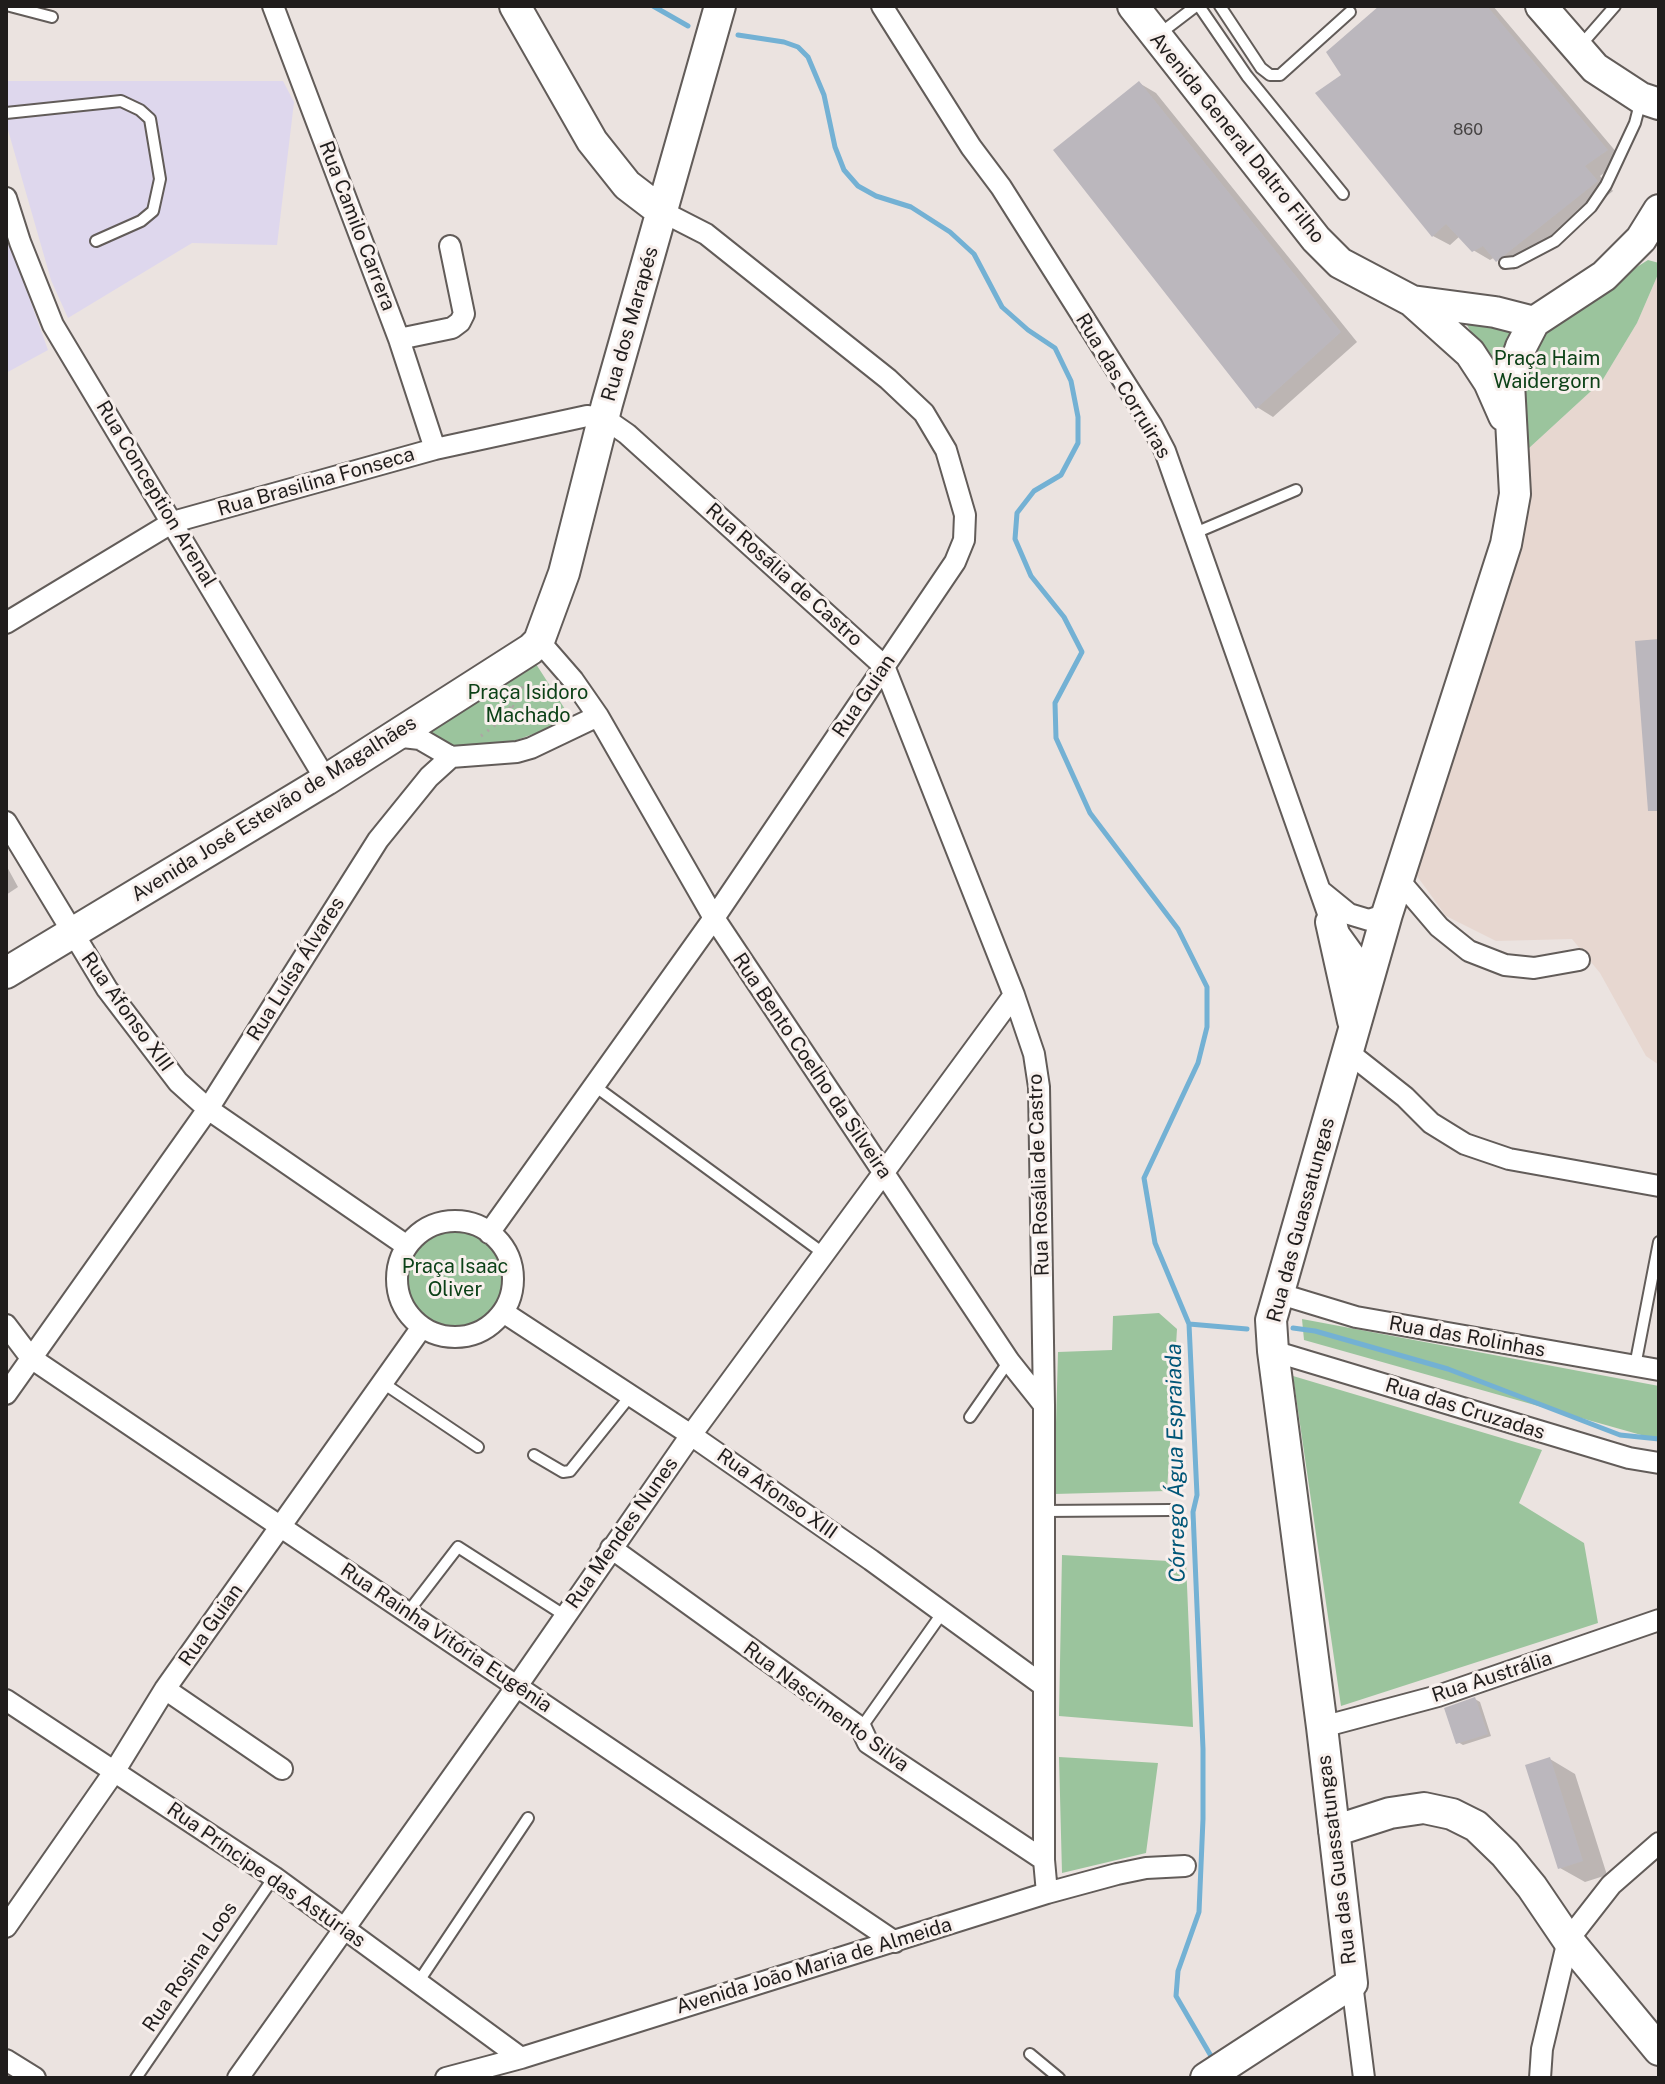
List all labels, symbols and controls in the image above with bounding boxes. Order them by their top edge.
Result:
street label: Avenida General Daltro Filho [1144,28,1330,248]
house number: 860 [1453,120,1483,140]
street label: Rua Camilo Carrera [314,138,400,314]
street label: Rua dos Marapés [596,244,664,404]
street label: Rua das Corruiras [1070,309,1176,463]
park label: Praça Haim Waidergorn [1493,347,1601,394]
street label: Rua Conception Arenal [91,396,221,592]
street label: Rua Brasilina Fonseca [215,442,417,522]
street label: Rua Rosália de Castro [701,498,867,652]
street label: Rua Guian [828,650,900,742]
park label: Praça Isidoro Machado [468,681,588,728]
street label: Avenida José Estevão de Magalhães [127,711,421,907]
street label: Rua Luísa Álvares [242,893,350,1045]
street label: Rua Afonso XIII [76,948,178,1076]
street label: Rua Bento Coelho da Silveira [727,948,897,1184]
street label: Rua Rosália de Castro [1023,1073,1055,1277]
street label: Rua das Guassatungas [1262,1115,1340,1325]
park label: Praça Isaac Oliver [402,1255,508,1302]
street label: Rua das Rolinhas [1387,1311,1547,1363]
water label: Córrego Água Espraiada [1161,1343,1191,1583]
street label: Rua das Cruzadas [1382,1373,1548,1445]
street label: Rua Afonso XIII [712,1444,842,1544]
street label: Rua Mendes Nunes [561,1453,683,1613]
street label: Rua Rainha Vitória Eugênia [336,1558,556,1718]
street label: Rua Guian [174,1579,248,1671]
street label: Rua Nascimento Silva [738,1637,914,1777]
street label: Rua Austrália [1429,1646,1555,1708]
street label: Rua das Guassatungas [1312,1754,1362,1966]
street label: Rua Príncipe das Astúrias [162,1797,370,1953]
street label: Rua Rosina Loos [138,1897,242,2037]
street label: Avenida João Maria de Almeida [673,1913,955,2019]

